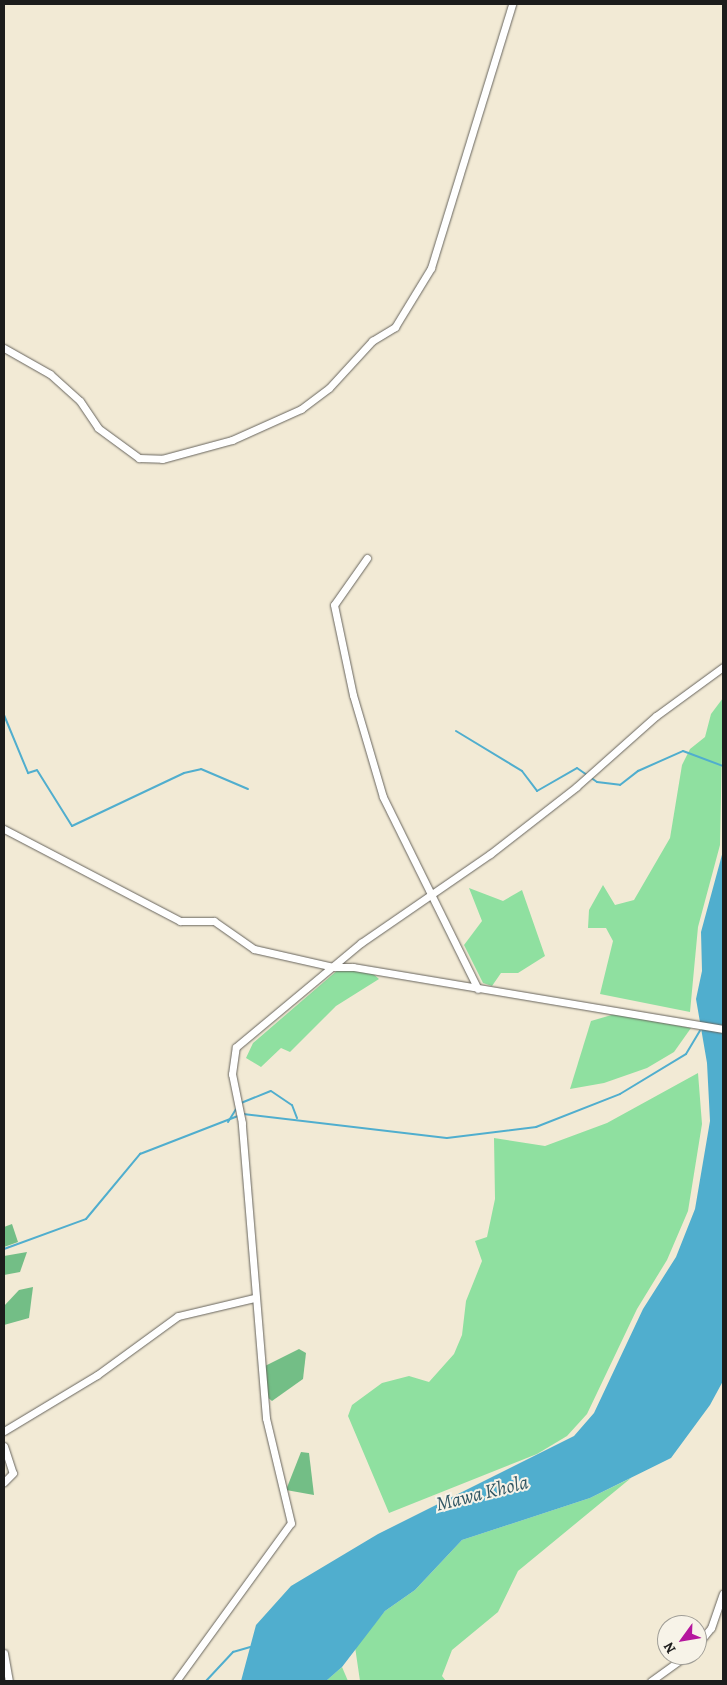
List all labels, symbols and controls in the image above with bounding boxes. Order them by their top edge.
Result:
water label: Mawa Khola [433,1470,531,1516]
north arrow [657,1615,707,1665]
text: N [659,1638,680,1657]

